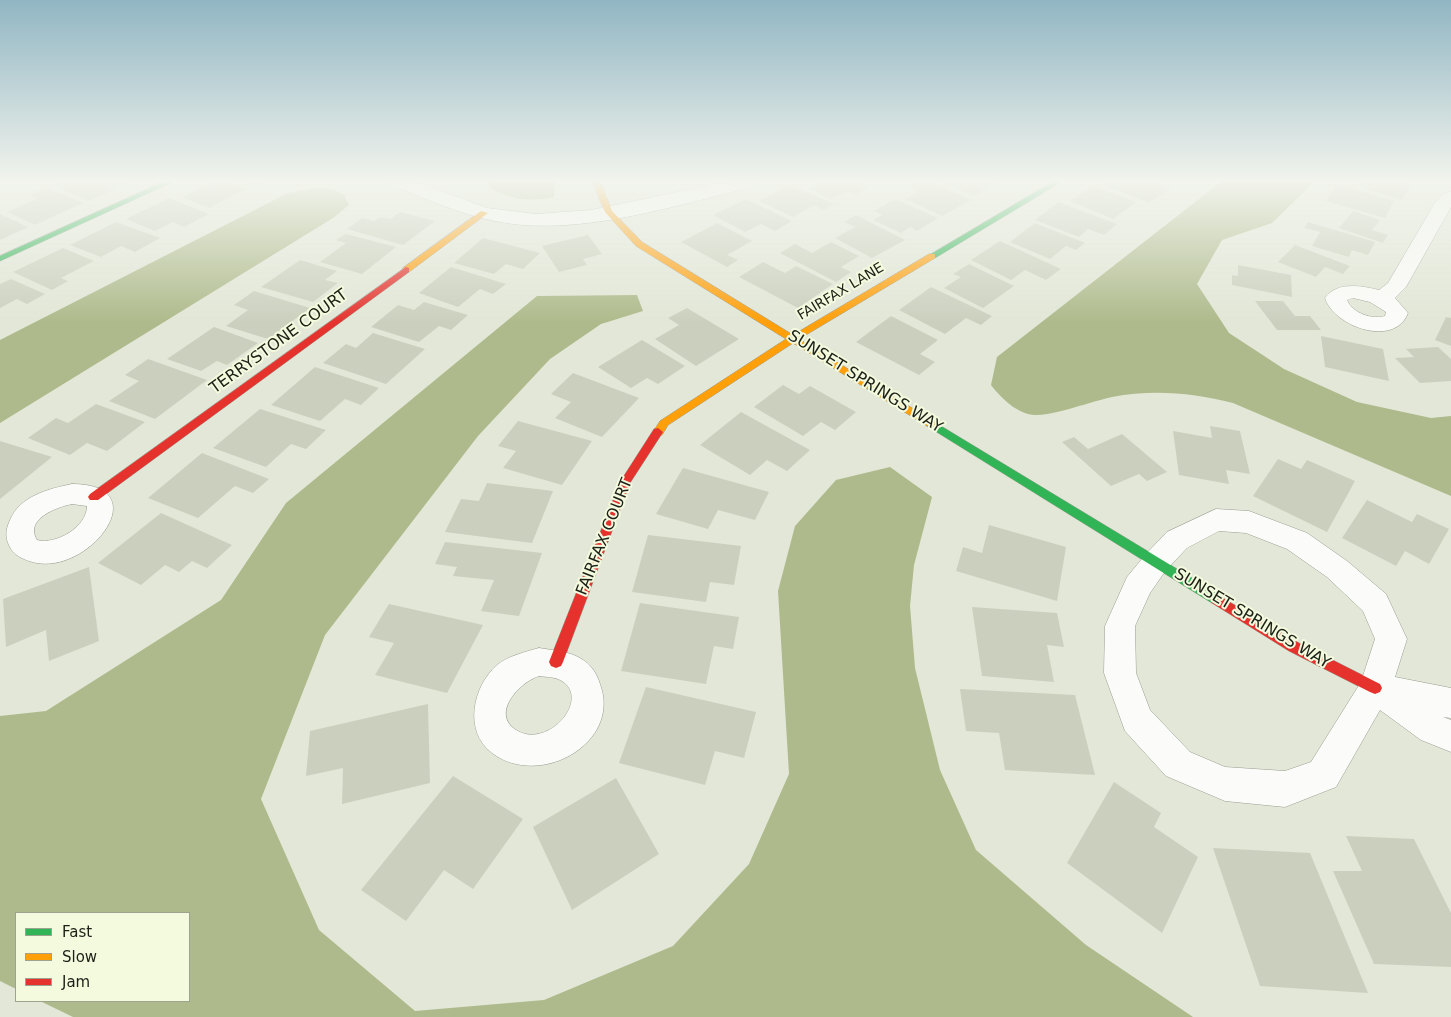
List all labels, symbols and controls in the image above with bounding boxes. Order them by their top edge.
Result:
street label: FAIRFAX LANE [795,260,887,324]
street label: TERRYSTONE COURT [206,286,352,398]
street label: SUNSET SPRINGS WAY [784,327,946,437]
street label: FAIRFAX COURT [573,476,637,598]
street label: SUNSET SPRINGS WAY [1170,565,1334,673]
legend [15,912,190,1002]
text: Fast [62,923,92,941]
text: Slow [62,948,97,966]
text: Jam [62,973,90,991]

